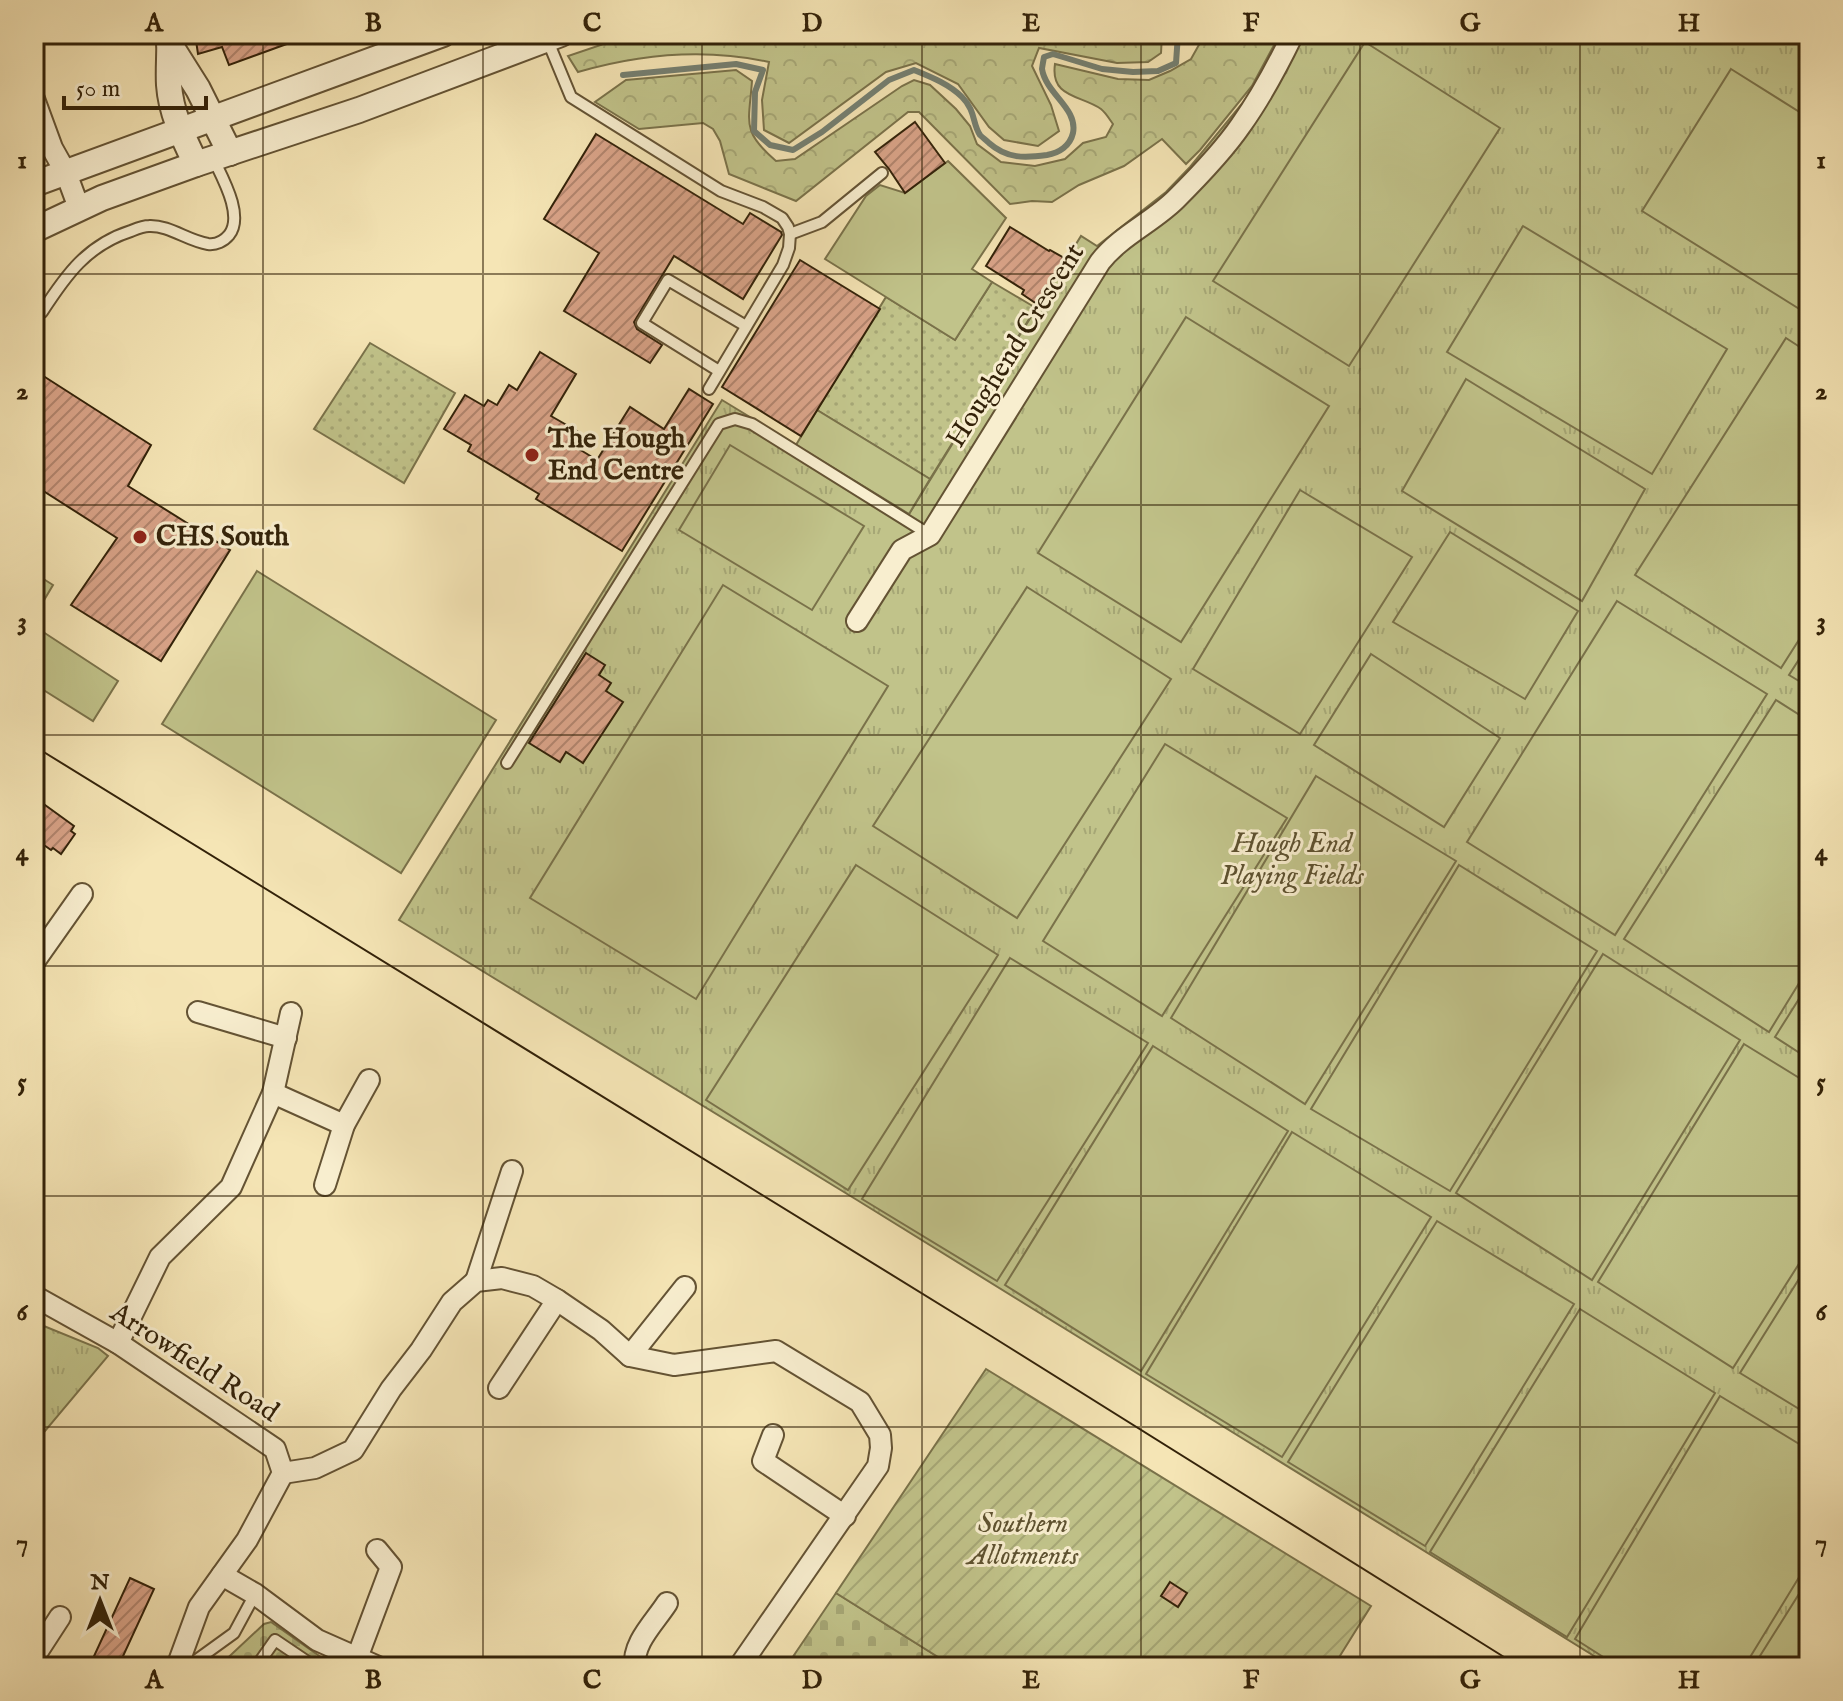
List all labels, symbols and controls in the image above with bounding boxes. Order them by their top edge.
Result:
text: A [144,7,164,40]
text: B [364,7,382,40]
text: C [583,7,602,40]
text: D [802,7,823,40]
text: E [1022,7,1040,40]
text: F [1243,7,1260,40]
text: G [1460,7,1481,40]
text: H [1678,7,1700,40]
scale bar [64,60,206,110]
text: 50 m [76,74,120,105]
text: 1 [17,144,27,177]
text: 1 [1816,144,1826,177]
street label: Houghend Crescent [939,237,1093,455]
text: 2 [16,375,28,408]
text: 2 [1815,375,1827,408]
place label: The Hough End Centre [547,422,687,489]
marker: The Hough End Centre [523,446,541,464]
place label: CHS South [156,520,290,555]
marker: CHS South [131,528,149,546]
text: 3 [17,605,27,638]
text: 3 [1816,605,1826,638]
park label: Hough End Playing Fields [1220,827,1365,894]
text: 4 [16,836,30,869]
text: 4 [1815,836,1829,869]
text: 5 [17,1066,27,1099]
text: 5 [1816,1066,1826,1099]
street label: Arrowfield Road [102,1295,285,1430]
text: 6 [17,1296,29,1329]
text: 6 [1816,1296,1828,1329]
park label: Southern Allotments [965,1507,1079,1574]
text: 7 [16,1527,28,1560]
text: 7 [1815,1527,1827,1560]
north arrow [60,1561,140,1641]
text: N [89,1569,110,1597]
text: A [144,1664,164,1697]
text: B [364,1664,382,1697]
text: C [583,1664,602,1697]
text: D [802,1664,823,1697]
text: E [1022,1664,1040,1697]
text: F [1243,1664,1260,1697]
text: G [1460,1664,1481,1697]
text: H [1678,1664,1700,1697]

